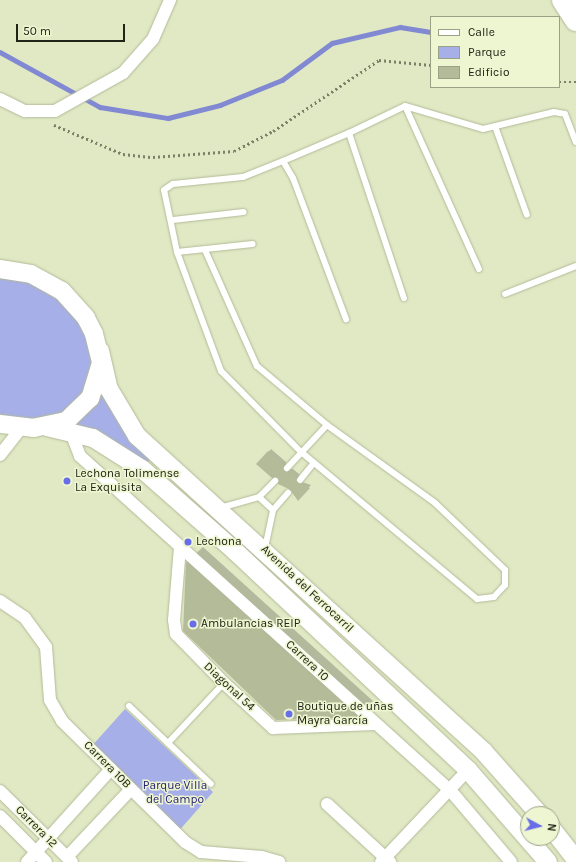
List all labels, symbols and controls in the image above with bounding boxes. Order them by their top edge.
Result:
scale bar [18,16,127,42]
legend [430,16,560,88]
text: 50 m [23,24,51,38]
text: Calle [468,25,495,39]
text: Parque [468,45,506,59]
text: Edificio [468,65,509,79]
place label: Lechona Tolimense La Exquisita [75,467,179,495]
marker: Lechona Tolimense La Exquisita [62,476,72,486]
place label: Lechona [196,535,242,549]
marker: Lechona [183,537,193,547]
street label: Avenida del Ferrocarril [258,542,356,636]
place label: Ambulancias REIP [201,617,300,631]
marker: Ambulancias REIP [188,619,198,629]
street label: Carrera 10 [282,637,332,685]
street label: Diagonal 54 [200,660,258,714]
place label: Boutique de uñas Mayra García [297,700,393,728]
marker: Boutique de uñas Mayra García [284,709,294,719]
street label: Carrera 10B [80,738,134,792]
park label: Parque Villa del Campo [143,779,207,807]
street label: Carrera 12 [12,803,60,851]
north arrow [520,806,560,846]
text: N [544,823,558,832]

